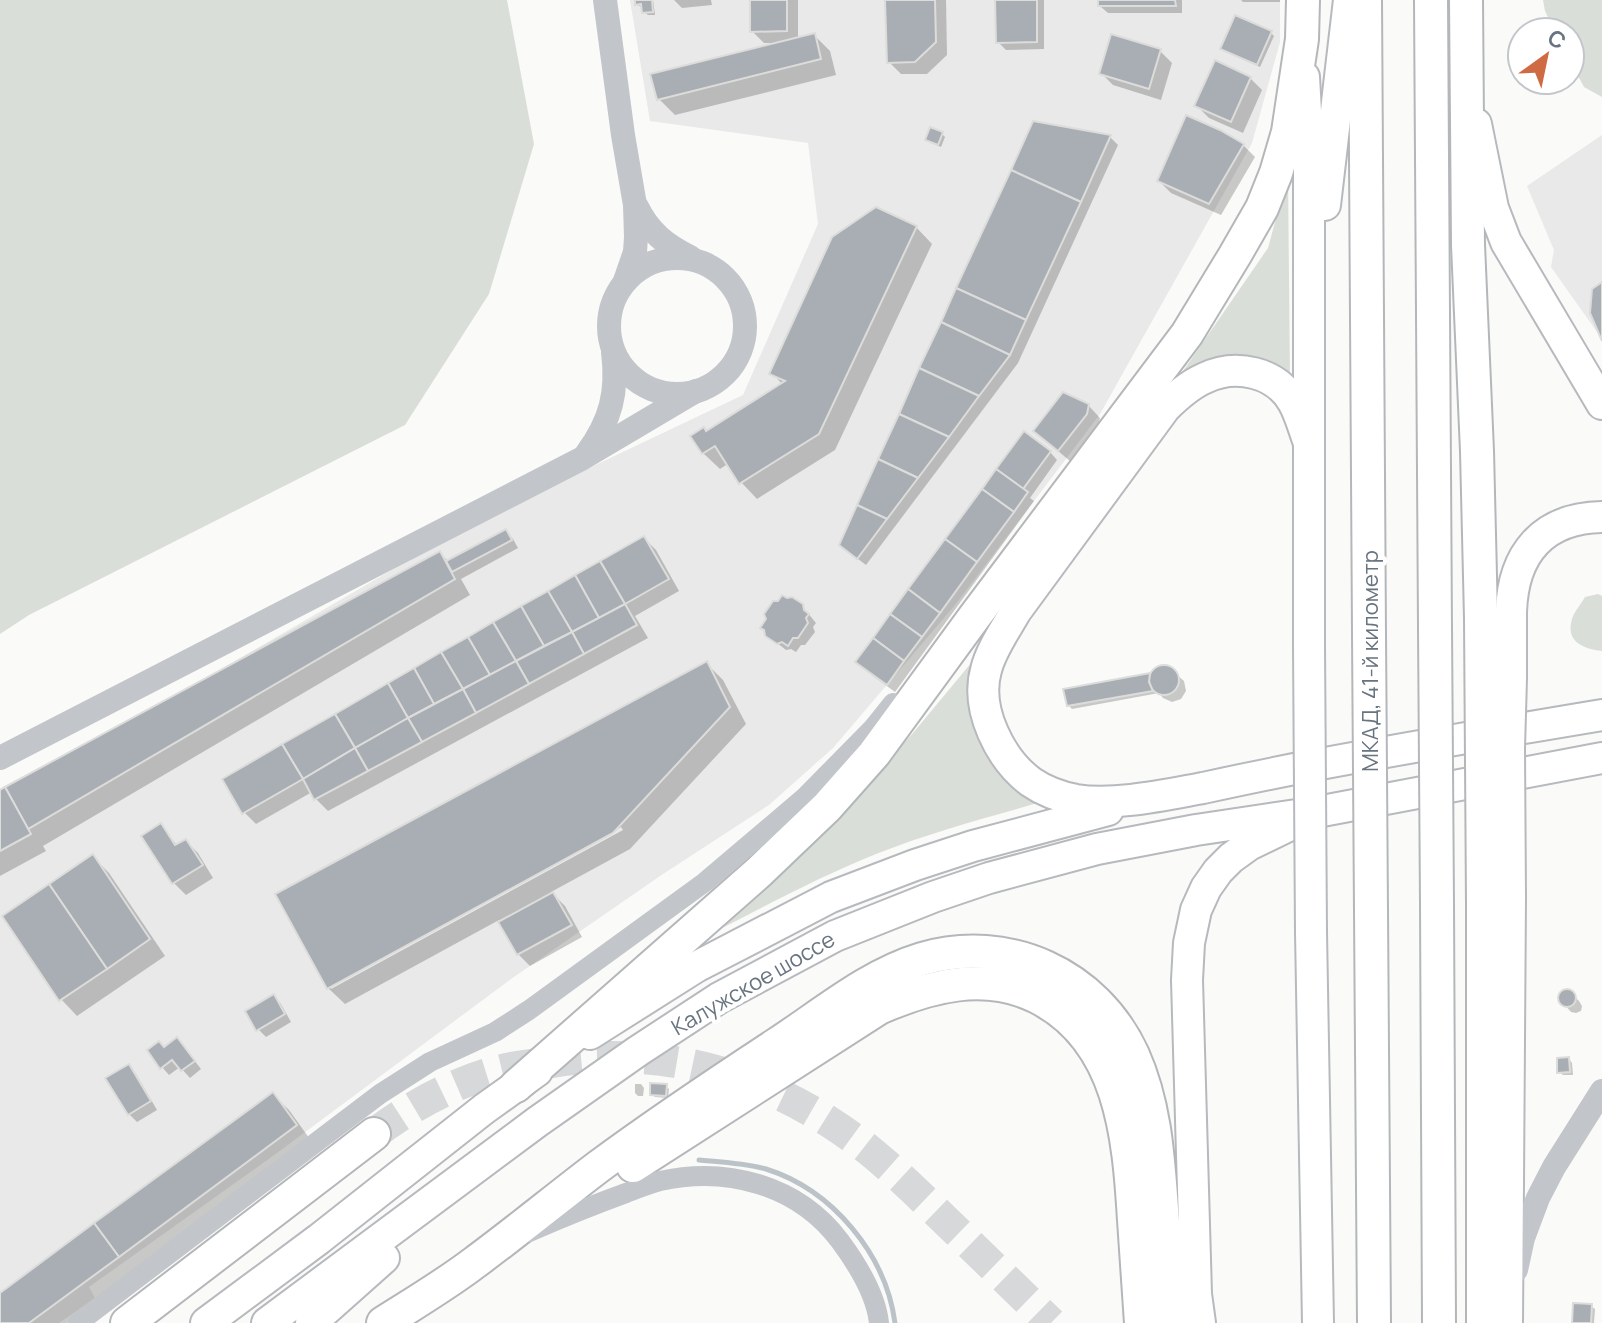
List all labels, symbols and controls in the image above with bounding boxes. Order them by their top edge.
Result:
north arrow [1506,16,1586,96]
text: С [1542,22,1572,56]
street label: МКАД, 41-й километр [1355,550,1385,772]
street label: Калужское шоссе [666,924,840,1042]

